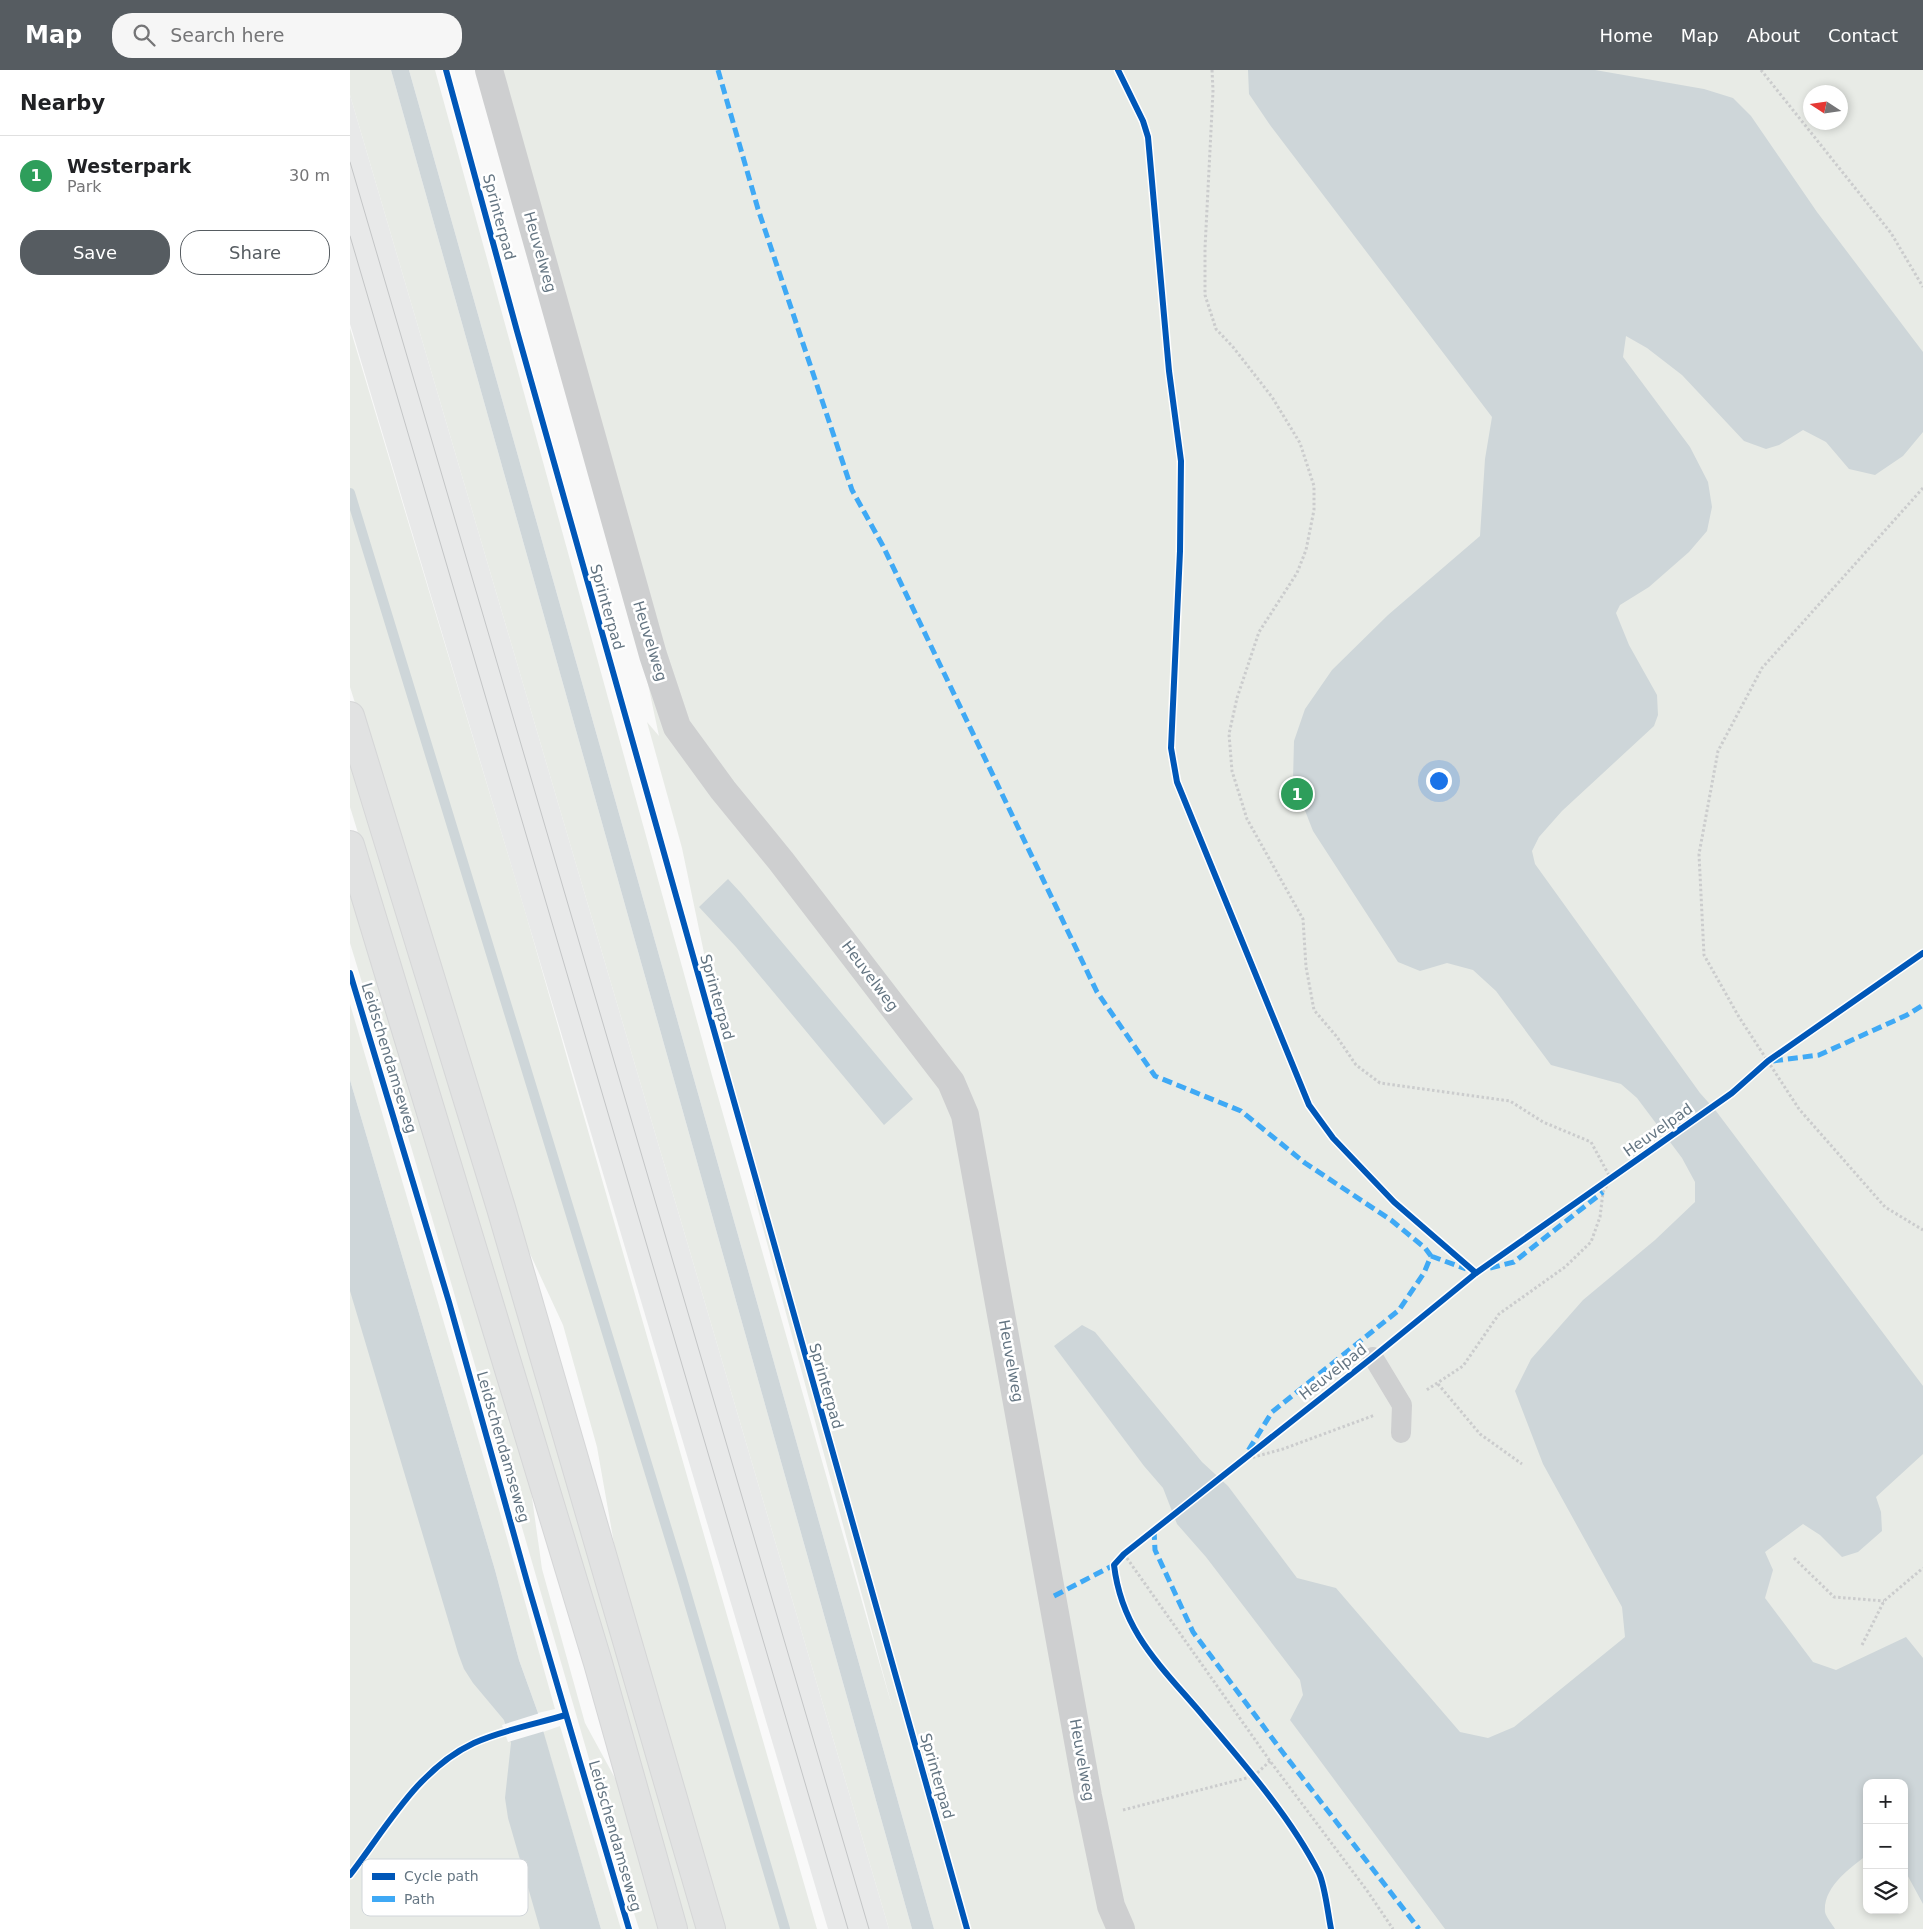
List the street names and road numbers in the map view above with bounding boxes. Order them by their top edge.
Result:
street label: Sprinterpad [479,172,519,262]
street label: Heuvelweg [520,209,560,295]
street label: Sprinterpad [586,562,628,652]
street label: Heuvelweg [629,599,671,683]
street label: Heuvelweg [838,937,902,1015]
street label: Sprinterpad [696,952,738,1042]
street label: Leidschendamseweg [357,980,421,1136]
street label: Heuvelpad [1620,1100,1696,1160]
street label: Heuvelweg [995,1318,1027,1404]
street label: Heuvelpad [1296,1340,1370,1404]
street label: Sprinterpad [805,1341,847,1431]
street label: Leidschendamseweg [473,1369,533,1525]
street label: Heuvelweg [1066,1717,1098,1803]
street label: Sprinterpad [916,1731,958,1821]
street label: Leidschendamseweg [585,1758,645,1914]

